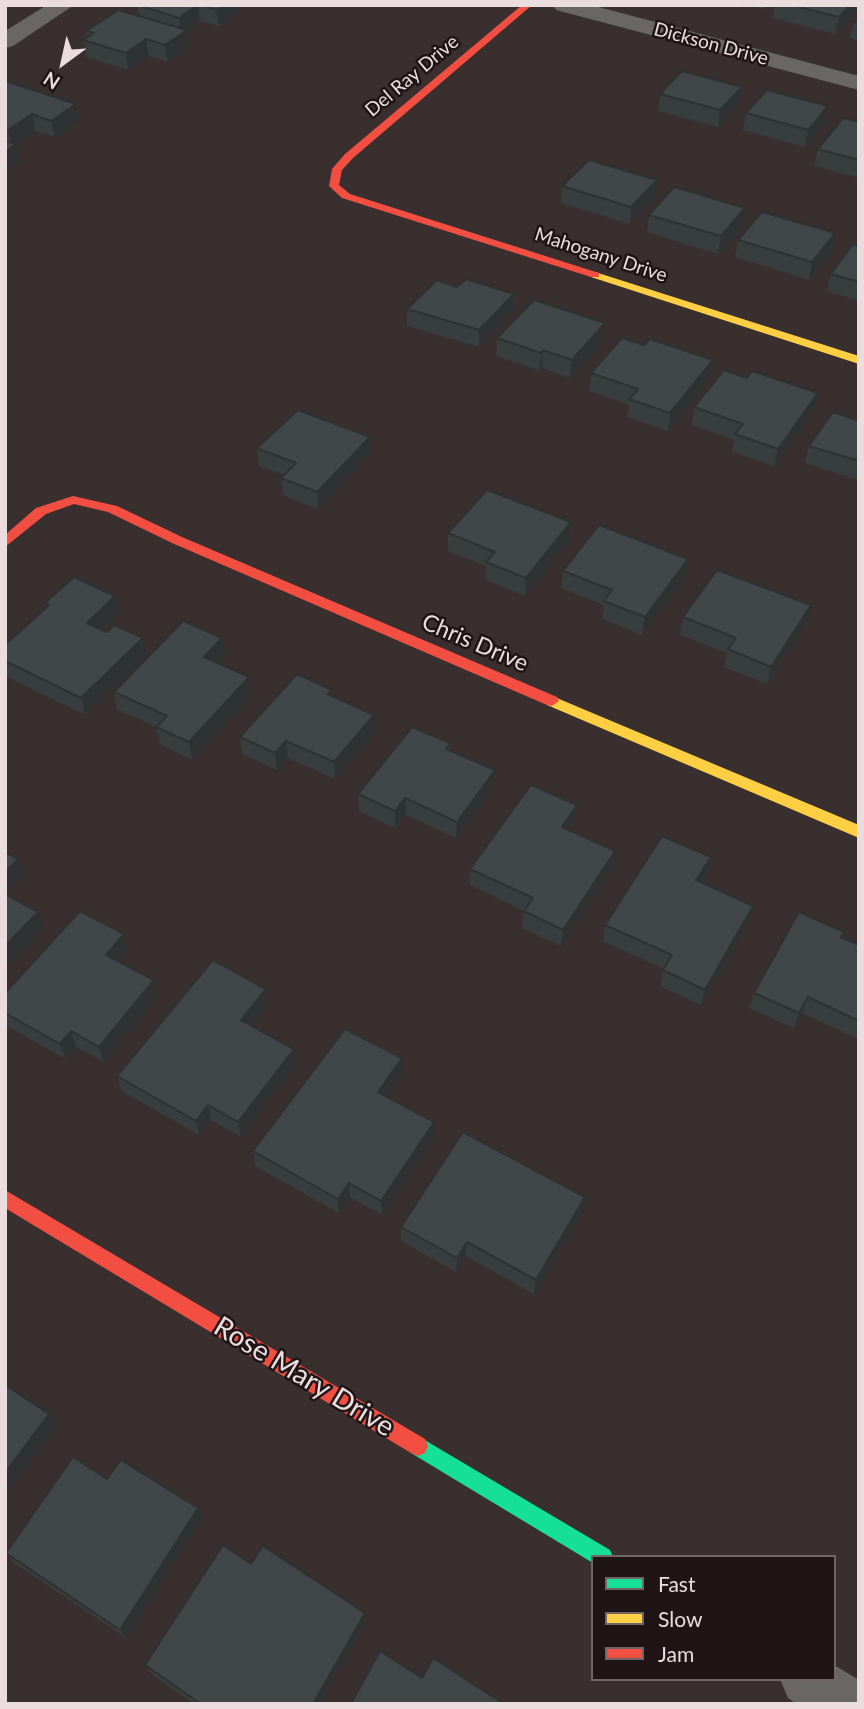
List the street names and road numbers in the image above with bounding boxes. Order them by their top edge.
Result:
street label: Dickson Drive [651,18,771,70]
street label: Del Ray Drive [361,30,463,122]
street label: Mahogany Drive [532,223,670,287]
street label: Chris Drive [418,608,532,678]
street label: Rose Mary Drive [208,1310,400,1444]

